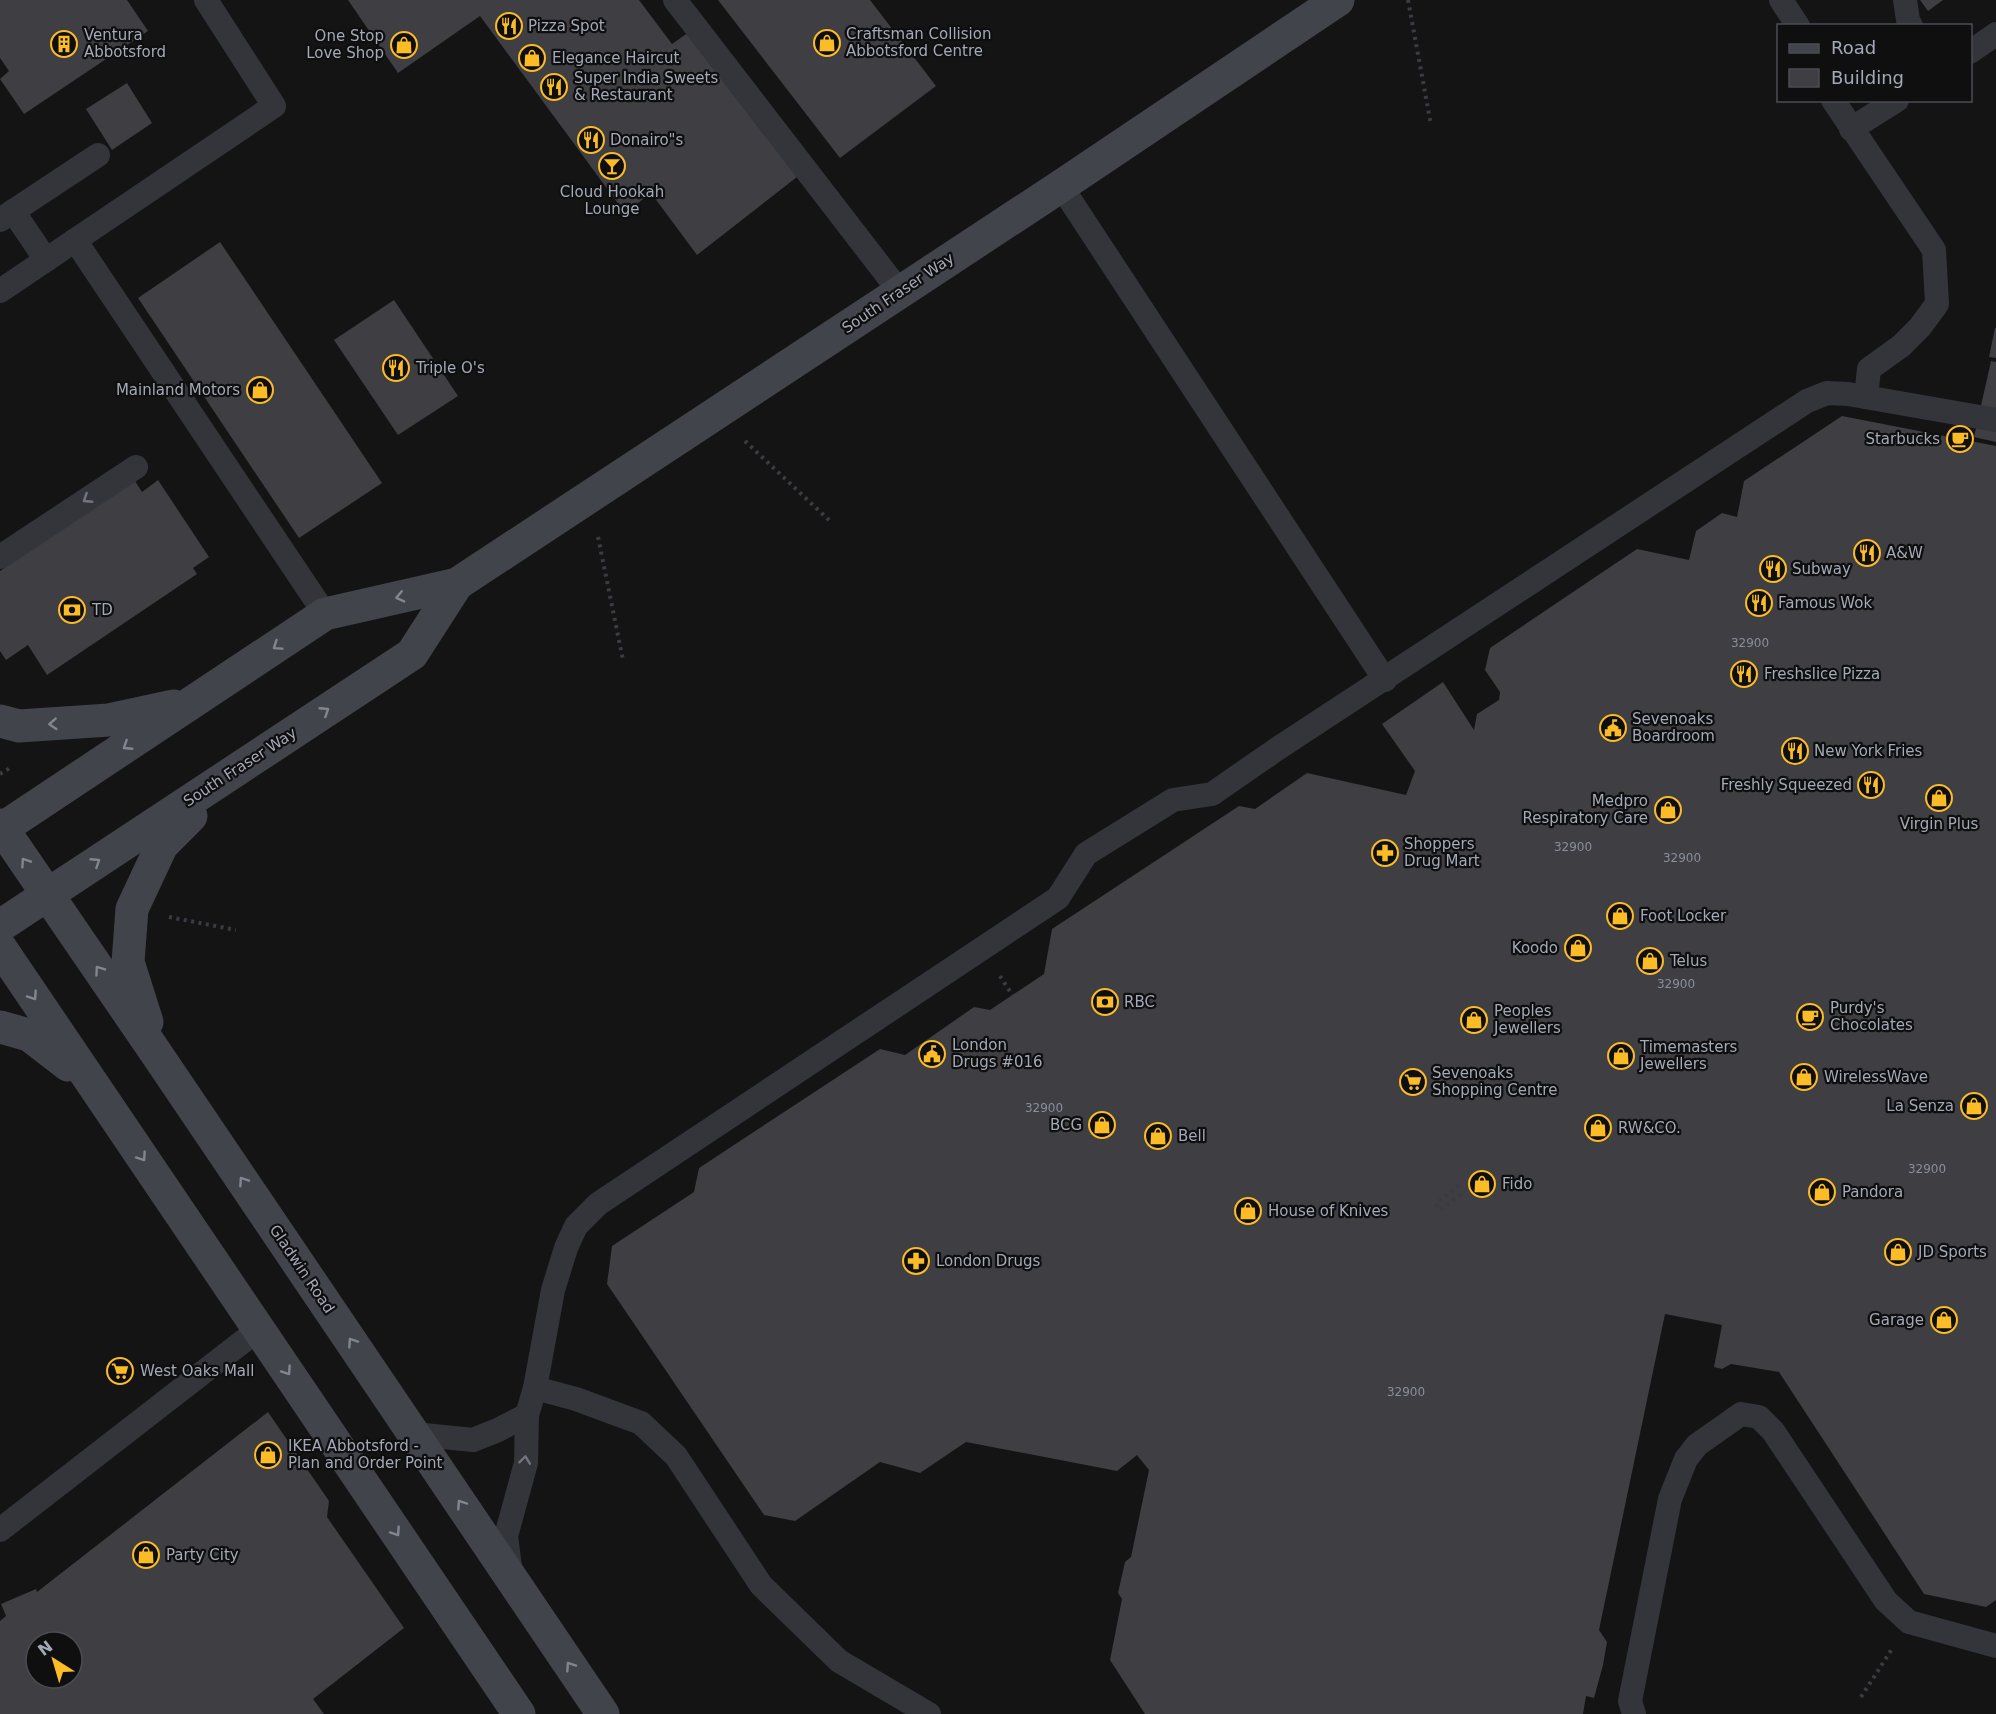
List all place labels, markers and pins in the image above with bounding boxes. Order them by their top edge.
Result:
restaurant icon: Pizza Spot [494,11,524,41]
place label: Pizza Spot [528,17,605,35]
place label: Craftsman Collision Abbotsford Centre [846,25,991,60]
place label: Ventura Abbotsford [84,26,166,61]
place label: One Stop Love Shop [306,27,384,62]
shop icon: Craftsman Collision Abbotsford Centre [812,28,842,58]
building icon: Ventura Abbotsford [49,29,79,59]
shop icon: One Stop Love Shop [389,30,419,60]
shop icon: Elegance Haircut [517,43,547,73]
place label: Elegance Haircut [552,49,680,67]
place label: Super India Sweets & Restaurant [574,69,718,104]
restaurant icon: Super India Sweets & Restaurant [539,72,569,102]
restaurant icon: Donairo"s [576,125,606,155]
place label: Donairo"s [610,131,684,149]
bar icon: Cloud Hookah Lounge [597,151,627,181]
place label: Cloud Hookah Lounge [560,183,664,218]
restaurant icon: Triple O's [381,353,411,383]
place label: Triple O's [415,359,485,377]
shop icon: Mainland Motors [245,375,275,405]
place label: Mainland Motors [116,381,240,399]
cafe icon: Starbucks [1945,424,1975,454]
place label: Starbucks [1865,430,1940,448]
restaurant icon: A&W [1852,538,1882,568]
place label: A&W [1886,544,1923,562]
restaurant icon: Subway [1758,554,1788,584]
place label: Subway [1792,560,1851,578]
restaurant icon: Famous Wok [1744,588,1774,618]
place label: Famous Wok [1778,594,1872,612]
bank icon: TD [57,595,87,625]
place label: TD [91,601,113,619]
restaurant icon: Freshslice Pizza [1729,659,1759,689]
place label: Freshslice Pizza [1764,665,1880,683]
place label: Sevenoaks Boardroom [1632,710,1715,745]
public building icon: Sevenoaks Boardroom [1598,713,1628,743]
restaurant icon: New York Fries [1780,736,1810,766]
place label: New York Fries [1814,742,1923,760]
restaurant icon: Freshly Squeezed [1856,770,1886,800]
place label: Freshly Squeezed [1721,776,1852,794]
shop icon: Virgin Plus [1924,783,1954,813]
place label: Medpro Respiratory Care [1523,792,1648,827]
shop icon: Medpro Respiratory Care [1653,795,1683,825]
place label: Virgin Plus [1900,815,1978,833]
place label: Shoppers Drug Mart [1404,835,1480,870]
pharmacy icon: Shoppers Drug Mart [1370,838,1400,868]
shop icon: Foot Locker [1605,901,1635,931]
place label: Foot Locker [1640,907,1727,925]
shop icon: Koodo [1563,933,1593,963]
place label: Koodo [1512,939,1558,957]
shop icon: Telus [1635,946,1665,976]
place label: Telus [1669,952,1708,970]
bank icon: RBC [1090,987,1120,1017]
place label: RBC [1124,993,1155,1011]
place label: Purdy's Chocolates [1830,999,1913,1034]
place label: Peoples Jewellers [1493,1002,1561,1037]
cafe icon: Purdy's Chocolates [1795,1002,1825,1032]
shop icon: Peoples Jewellers [1459,1005,1489,1035]
place label: London Drugs #016 [952,1036,1043,1071]
place label: Timemasters Jewellers [1639,1038,1738,1073]
public building icon: London Drugs #016 [917,1039,947,1069]
shop icon: Timemasters Jewellers [1606,1041,1636,1071]
shop icon: WirelessWave [1789,1062,1819,1092]
place label: Sevenoaks Shopping Centre [1432,1064,1557,1099]
supermarket icon: Sevenoaks Shopping Centre [1398,1067,1428,1097]
place label: WirelessWave [1824,1068,1928,1086]
shop icon: La Senza [1959,1091,1989,1121]
place label: La Senza [1886,1097,1954,1115]
shop icon: BCG [1087,1110,1117,1140]
shop icon: RW&CO. [1583,1113,1613,1143]
place label: BCG [1050,1116,1082,1134]
place label: RW&CO. [1618,1119,1681,1137]
shop icon: Bell [1143,1121,1173,1151]
place label: Bell [1178,1127,1206,1145]
shop icon: Fido [1467,1169,1497,1199]
place label: Fido [1502,1175,1532,1193]
shop icon: Pandora [1807,1177,1837,1207]
place label: Pandora [1842,1183,1903,1201]
shop icon: House of Knives [1233,1196,1263,1226]
place label: House of Knives [1268,1202,1389,1220]
shop icon: JD Sports [1883,1237,1913,1267]
place label: JD Sports [1917,1243,1987,1261]
pharmacy icon: London Drugs [901,1246,931,1276]
place label: London Drugs [936,1252,1040,1270]
shop icon: Garage [1929,1305,1959,1335]
place label: Garage [1869,1311,1924,1329]
supermarket icon: West Oaks Mall [105,1356,135,1386]
place label: West Oaks Mall [140,1362,254,1380]
place label: IKEA Abbotsford - Plan and Order Point [288,1437,442,1472]
shop icon: IKEA Abbotsford - Plan and Order Point [253,1440,283,1470]
shop icon: Party City [131,1540,161,1570]
place label: Party City [166,1546,239,1564]

